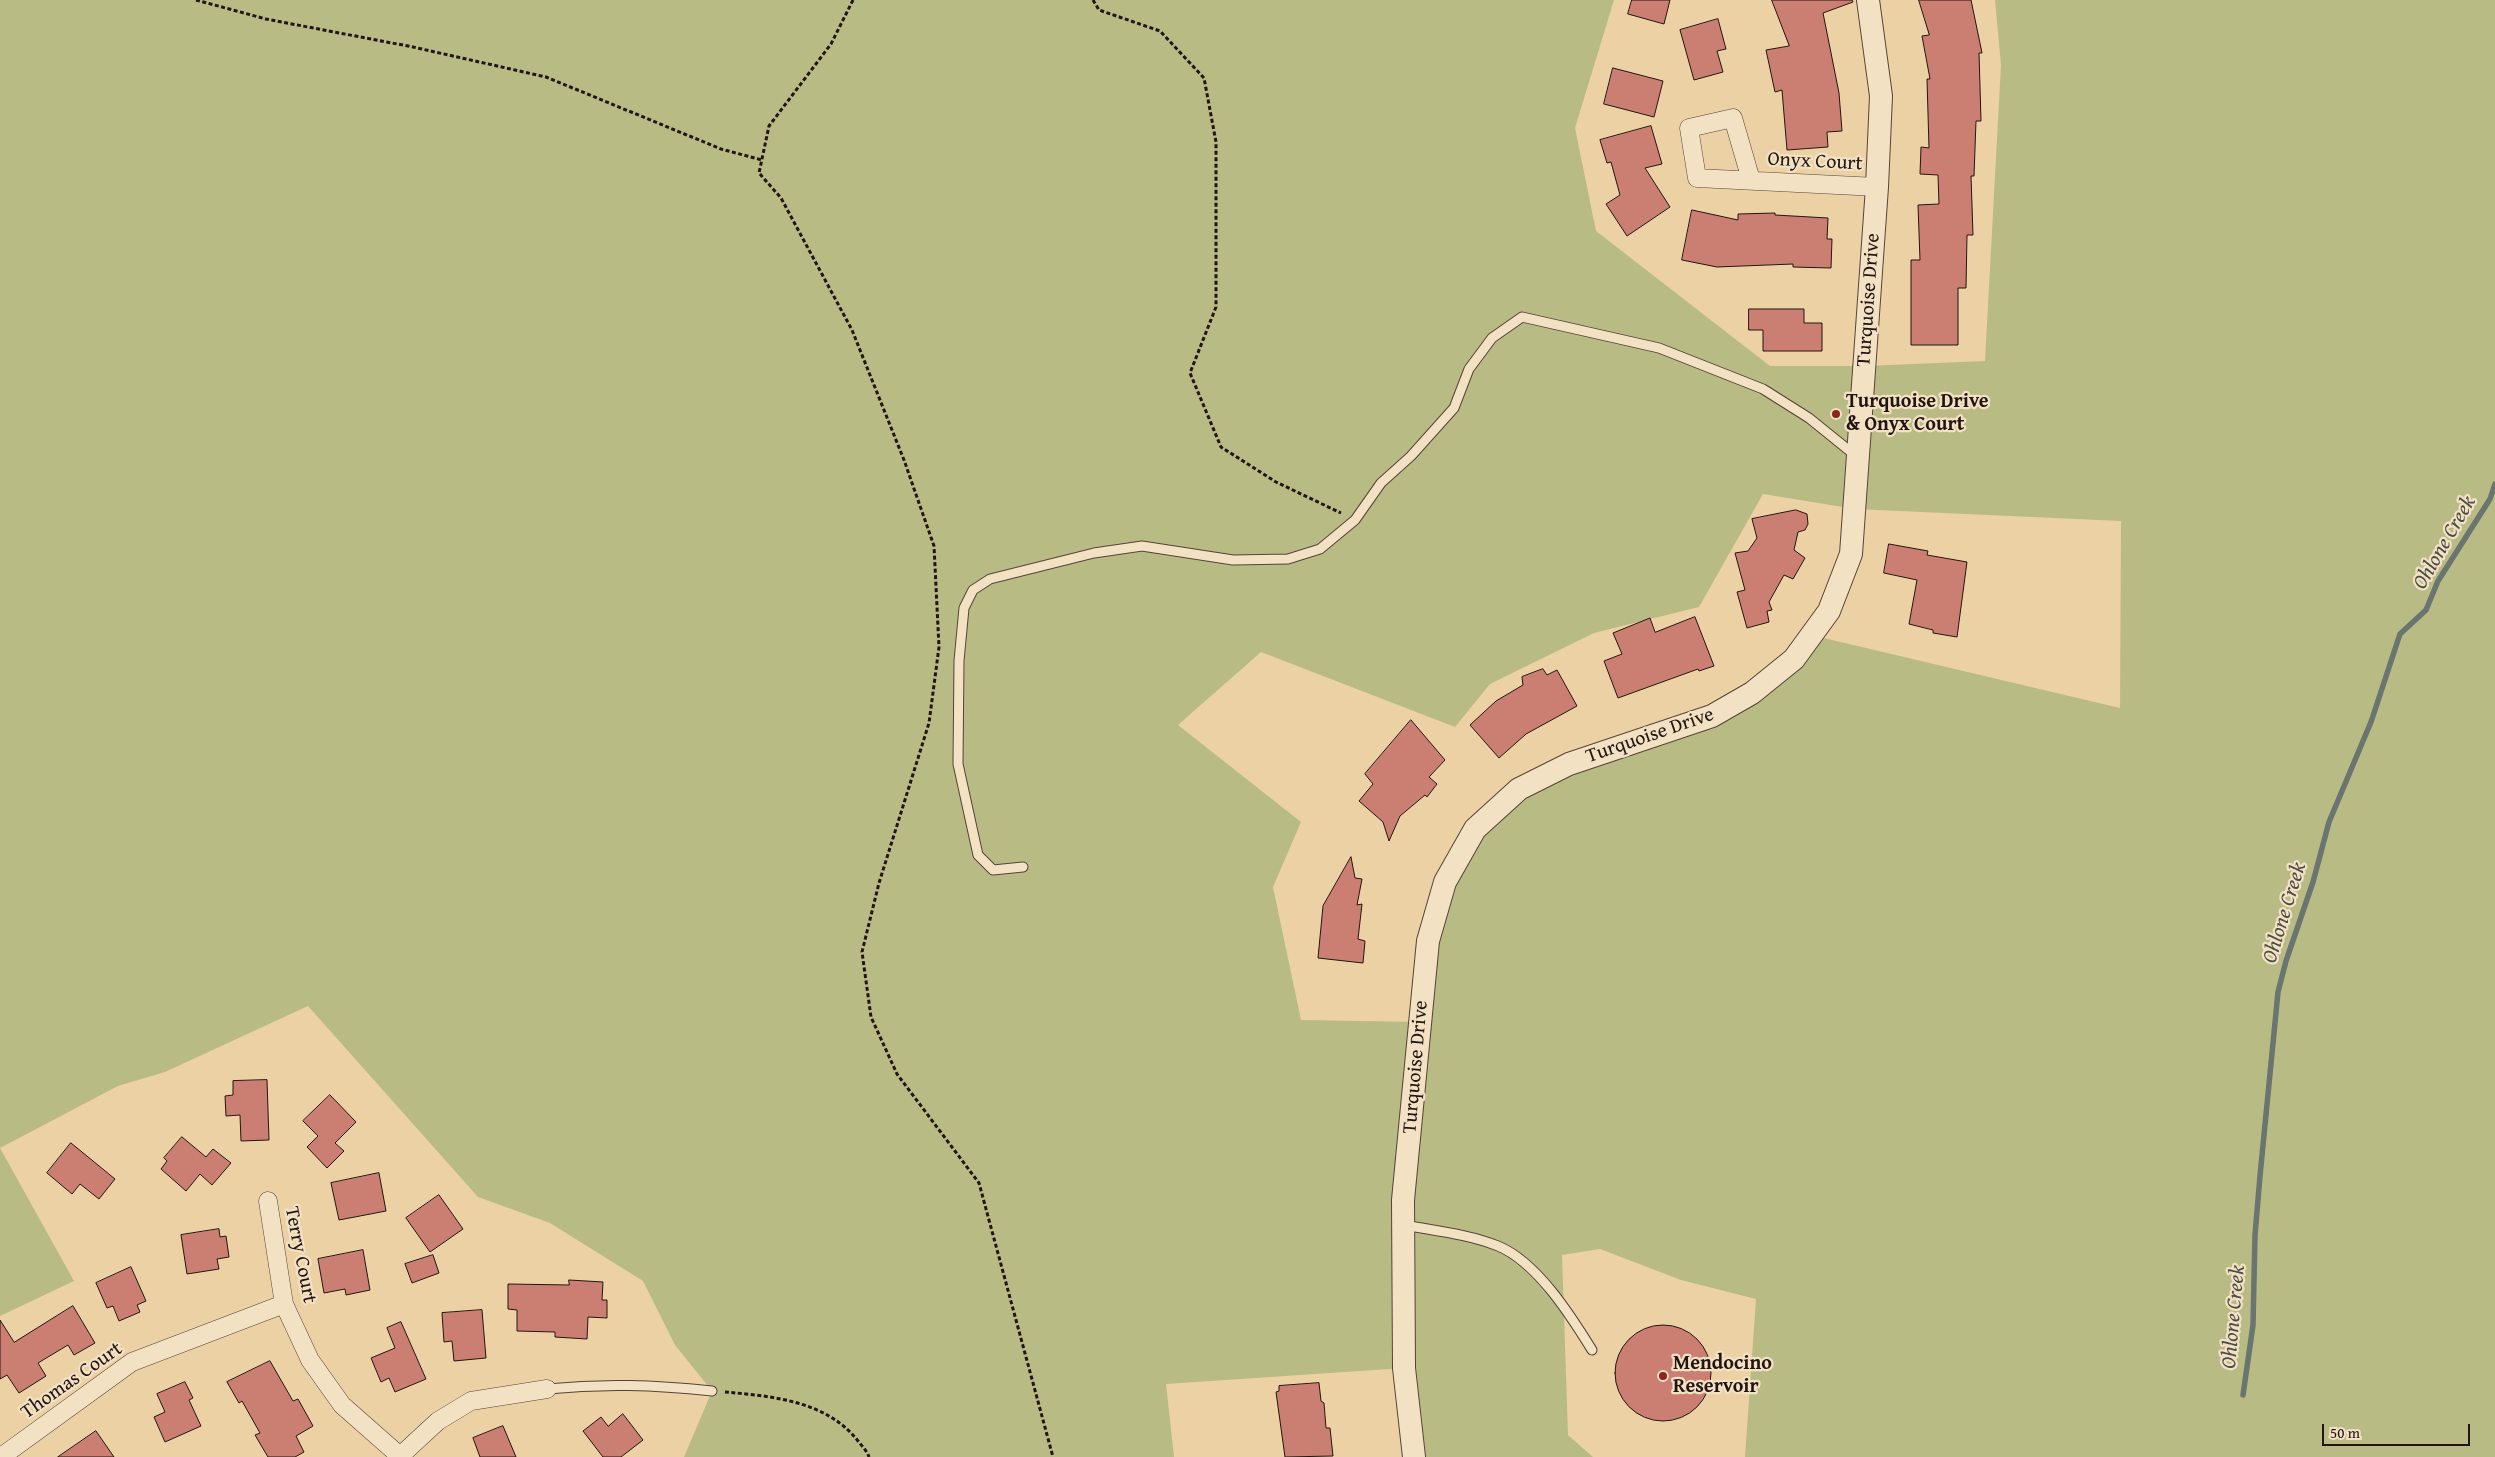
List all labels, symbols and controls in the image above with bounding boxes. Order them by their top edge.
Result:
street label: Onyx Court [1767,148,1863,176]
street label: Turquoise Drive [1852,232,1886,368]
place label: Turquoise Drive & Onyx Court [1846,390,1988,437]
marker: Turquoise Drive & Onyx Court [1830,408,1842,420]
water label: Ohlone Creek [2408,492,2482,594]
street label: Turquoise Drive [1583,703,1717,769]
water label: Ohlone Creek [2258,860,2312,966]
street label: Turquoise Drive [1398,999,1434,1135]
street label: Terry Court [279,1205,321,1305]
water label: Ohlone Creek [2217,1264,2251,1370]
street label: Thomas Court [17,1337,127,1425]
place label: Mendocino Reservoir [1673,1352,1772,1399]
marker: Mendocino Reservoir [1657,1370,1669,1382]
scale bar [2325,1414,2472,1446]
text: 50 m [2330,1422,2360,1443]

